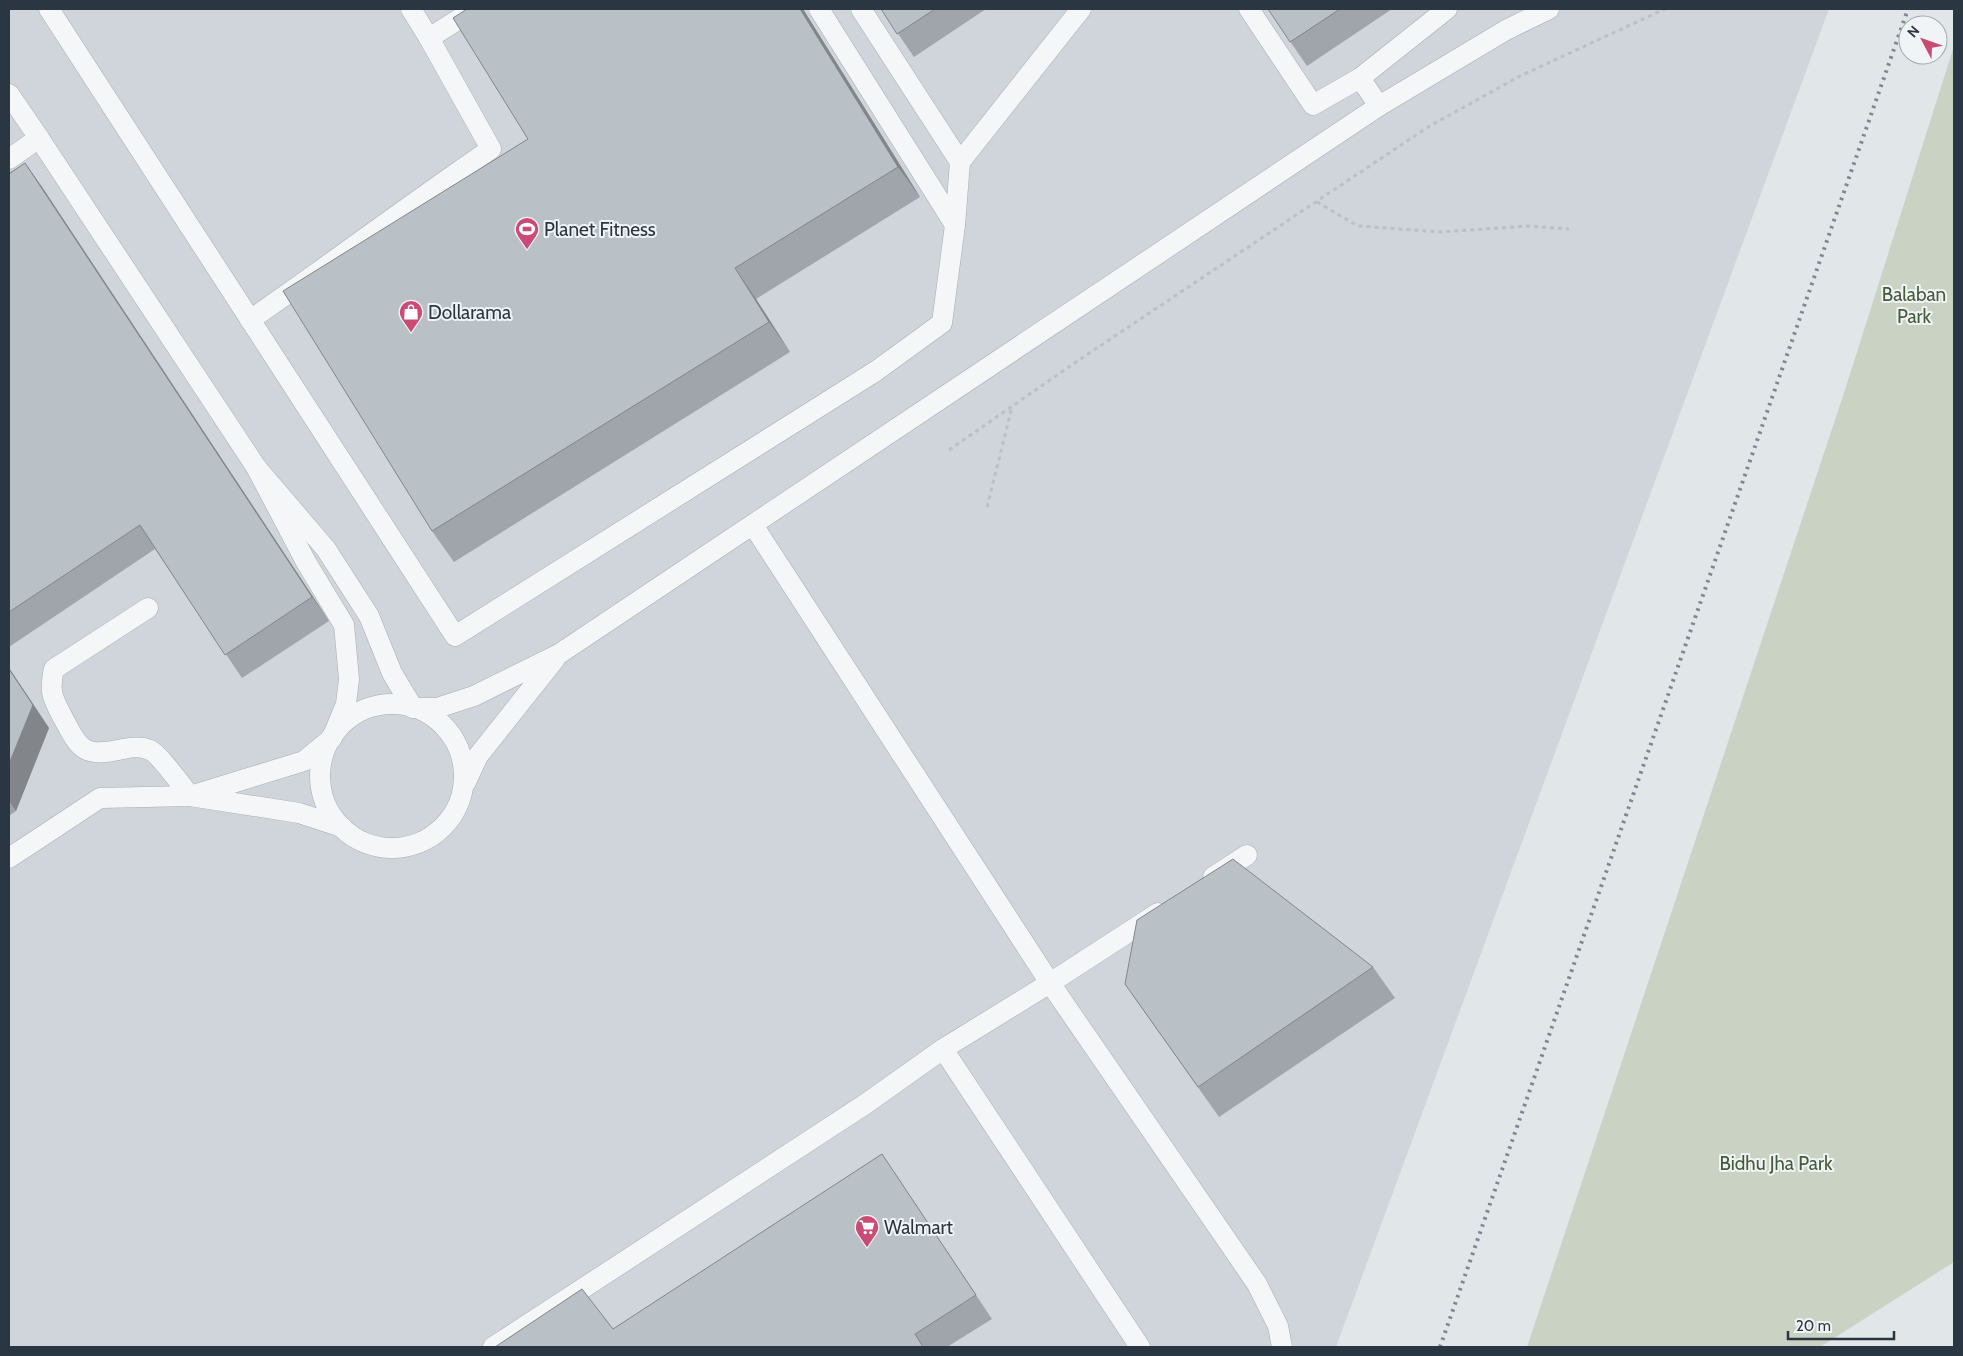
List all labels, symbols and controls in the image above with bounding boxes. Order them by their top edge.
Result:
north arrow [1898,15,1948,65]
text: N [1903,22,1923,41]
sports icon: Planet Fitness [514,216,540,250]
place label: Planet Fitness [544,218,656,241]
park label: Balaban Park [1882,283,1946,328]
shop icon: Dollarama [398,299,424,333]
place label: Dollarama [428,301,511,324]
park label: Bidhu Jha Park [1720,1152,1833,1175]
supermarket icon: Walmart [854,1214,880,1248]
place label: Walmart [884,1216,954,1239]
scale bar [1788,1308,1894,1340]
text: 20 m [1796,1317,1831,1335]

